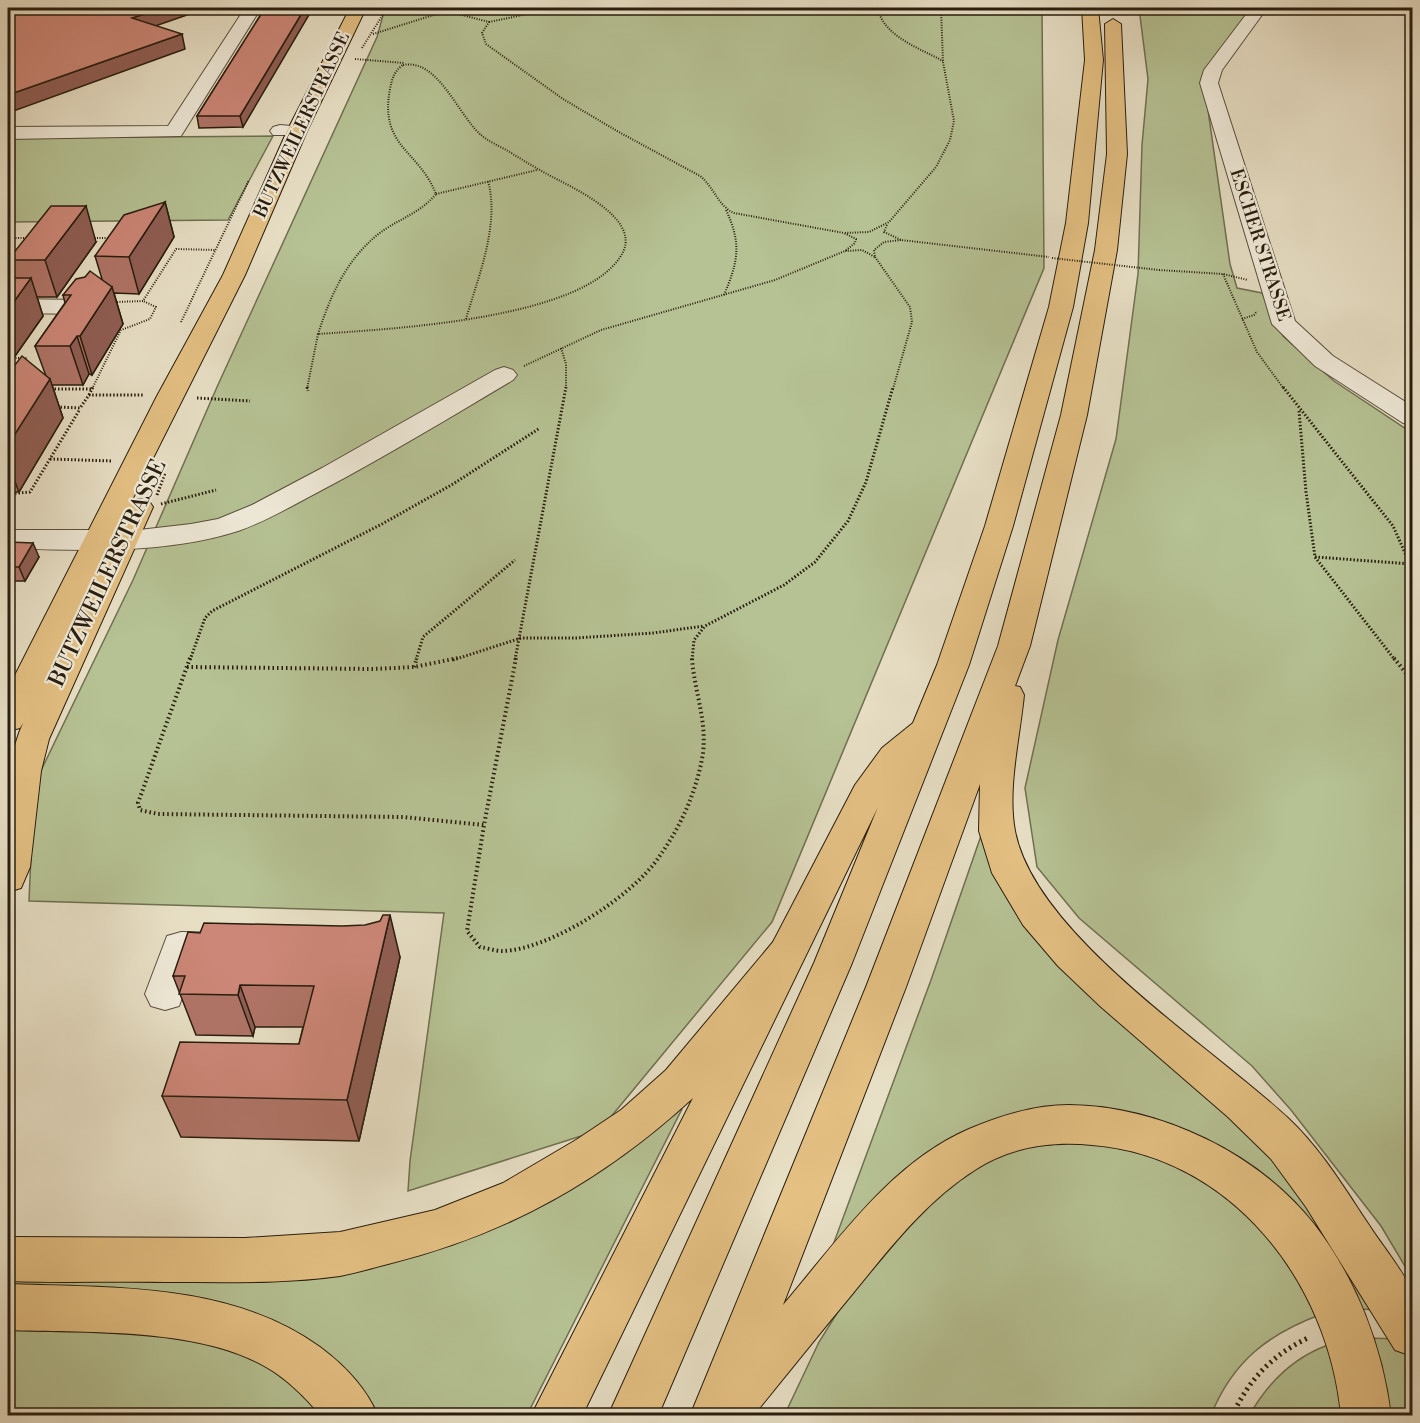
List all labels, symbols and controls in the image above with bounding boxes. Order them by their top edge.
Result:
street label: BUTZWEILERSTRASSE [248,28,355,223]
street label: ESCHER STRASSE [1224,166,1296,324]
street label: BUTZWEILERSTRASSE [43,455,173,692]

